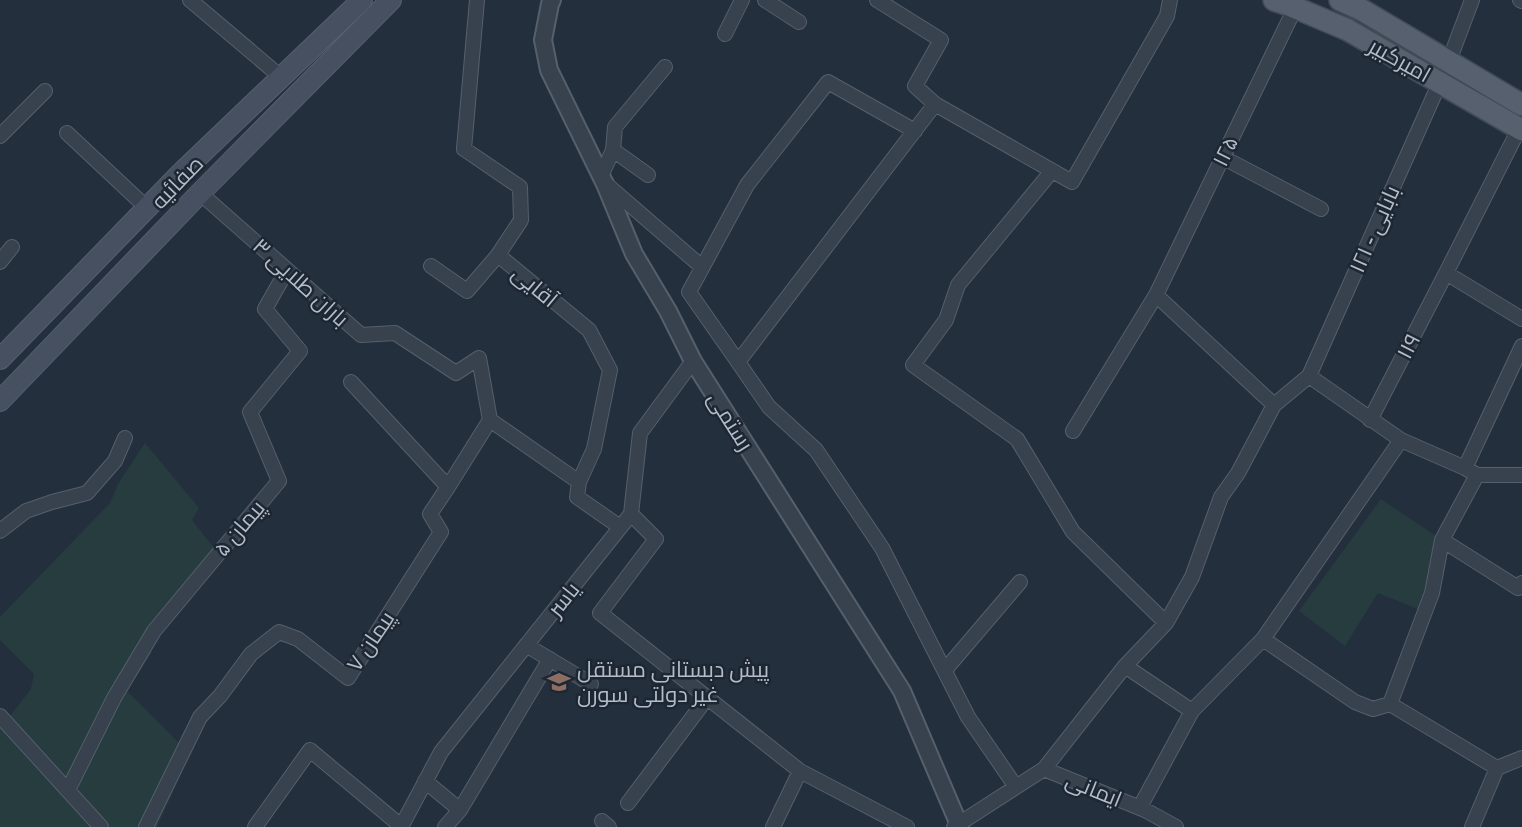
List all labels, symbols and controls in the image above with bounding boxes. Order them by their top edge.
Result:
street label: امیرکبیر [1362,32,1435,88]
street label: ۱۲۵ [1207,132,1244,171]
street label: صفائیه [146,150,209,215]
street label: بابایی - ۱۲۱ [1343,181,1406,277]
street label: باران طلایی ۳ [247,232,354,332]
street label: آقایی [506,260,563,313]
street label: ۱۱۹ [1391,329,1426,364]
street label: رستمی [702,387,759,456]
street label: پیمان ۵ [208,495,272,563]
street label: یاسر [540,576,586,624]
street label: پیمان ۷ [341,606,401,677]
place label: پیش دبستانی مستقل غیر دولتی سورن [577,656,769,708]
school or university icon: پیش دبستانی مستقل غیر دولتی سورن [546,669,572,695]
street label: ایمانی [1062,766,1126,813]

